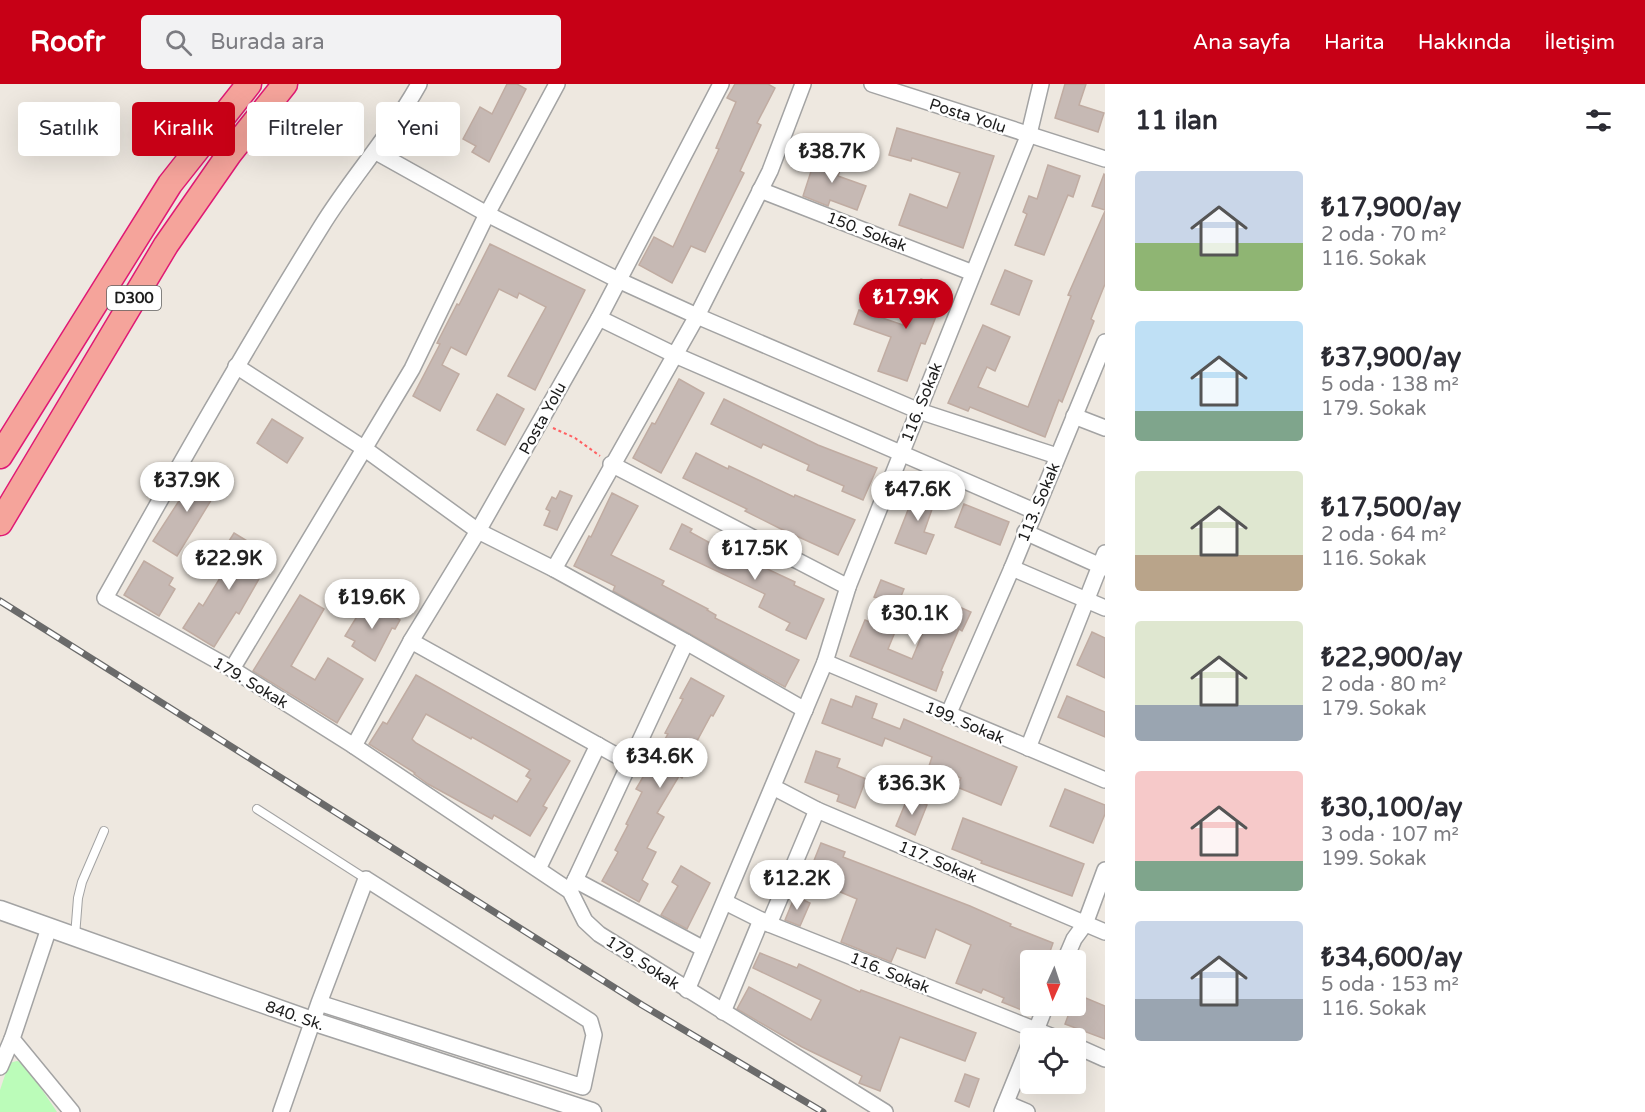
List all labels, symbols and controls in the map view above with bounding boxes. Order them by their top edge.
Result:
search box [141,15,561,69]
text: Roofr [30,25,105,59]
icon: search [162,26,195,59]
text: Burada ara [210,29,325,55]
text: Ana sayfa [1193,30,1291,55]
text: Harita [1324,30,1385,55]
text: Hakkında [1418,30,1511,55]
text: İletişim [1544,30,1615,55]
street label: Posta Yolu [927,94,1009,138]
chip: Satılık [18,102,120,156]
chip: Kiralık [132,102,235,156]
chip: Filtreler [247,102,364,156]
chip: Yeni [376,102,460,156]
icon: filters [1582,104,1615,137]
text: 11 ilan [1135,105,1218,136]
pin: ₺38.7K [783,133,881,184]
text: ₺38.7K [799,140,865,164]
text: ₺17,900/ay [1321,192,1461,223]
icon: home [1183,195,1255,267]
street label: 150. Sokak [824,207,910,256]
text: 2 oda · 70 m² [1321,223,1446,247]
text: 116. Sokak [1321,247,1426,271]
pin: ₺17.9K [857,279,955,330]
road number: D300 [107,286,161,310]
text: ₺17.9K [873,286,939,310]
text: ₺37,900/ay [1321,342,1461,373]
icon: home [1183,345,1255,417]
street label: 116. Sokak [897,359,947,445]
text: 5 oda · 138 m² [1321,373,1459,397]
street label: Posta Yolu [515,379,571,458]
text: 179. Sokak [1321,397,1426,421]
street label: 113. Sokak [1013,459,1065,545]
pin: ₺37.9K [138,462,236,513]
text: ₺37.9K [154,469,220,493]
pin: ₺47.6K [869,471,967,522]
text: ₺47.6K [885,478,951,502]
text: ₺17,500/ay [1321,492,1461,523]
icon: home [1183,495,1255,567]
text: 2 oda · 64 m² [1321,523,1446,547]
pin: ₺17.5K [706,530,804,581]
text: ₺17.5K [722,537,788,561]
pin: ₺22.9K [180,540,278,591]
text: ₺22.9K [196,547,262,571]
text: 116. Sokak [1321,547,1426,571]
pin: ₺19.6K [323,579,421,630]
text: ₺19.6K [339,586,405,610]
pin: ₺30.1K [866,595,964,646]
text: ₺30.1K [882,602,948,626]
text: ₺22,900/ay [1321,642,1462,673]
icon: home [1183,645,1255,717]
street label: 179. Sokak [209,653,292,713]
text: 2 oda · 80 m² [1321,673,1446,697]
street label: 199. Sokak [922,697,1008,749]
text: 179. Sokak [1321,697,1426,721]
pin: ₺34.6K [611,738,709,789]
text: ₺34.6K [627,745,693,769]
pin: ₺36.3K [863,765,961,816]
text: ₺36.3K [879,772,945,796]
text: ₺30,100/ay [1321,792,1462,823]
icon: home [1183,795,1255,867]
text: 3 oda · 107 m² [1321,823,1459,847]
street label: 117. Sokak [895,836,980,888]
text: 199. Sokak [1321,847,1426,871]
pin: ₺12.2K [748,860,846,911]
text: ₺12.2K [764,867,830,891]
street label: 179. Sokak [602,931,683,994]
text: ₺34,600/ay [1321,942,1462,973]
icon: home [1183,945,1255,1017]
street label: 116. Sokak [847,948,933,998]
north arrow [1020,950,1086,1016]
map controls [1020,950,1086,1094]
text: 5 oda · 153 m² [1321,973,1459,997]
street label: 840. Sk. [263,997,327,1035]
text: 116. Sokak [1321,997,1426,1021]
button: locate [1020,1028,1086,1094]

